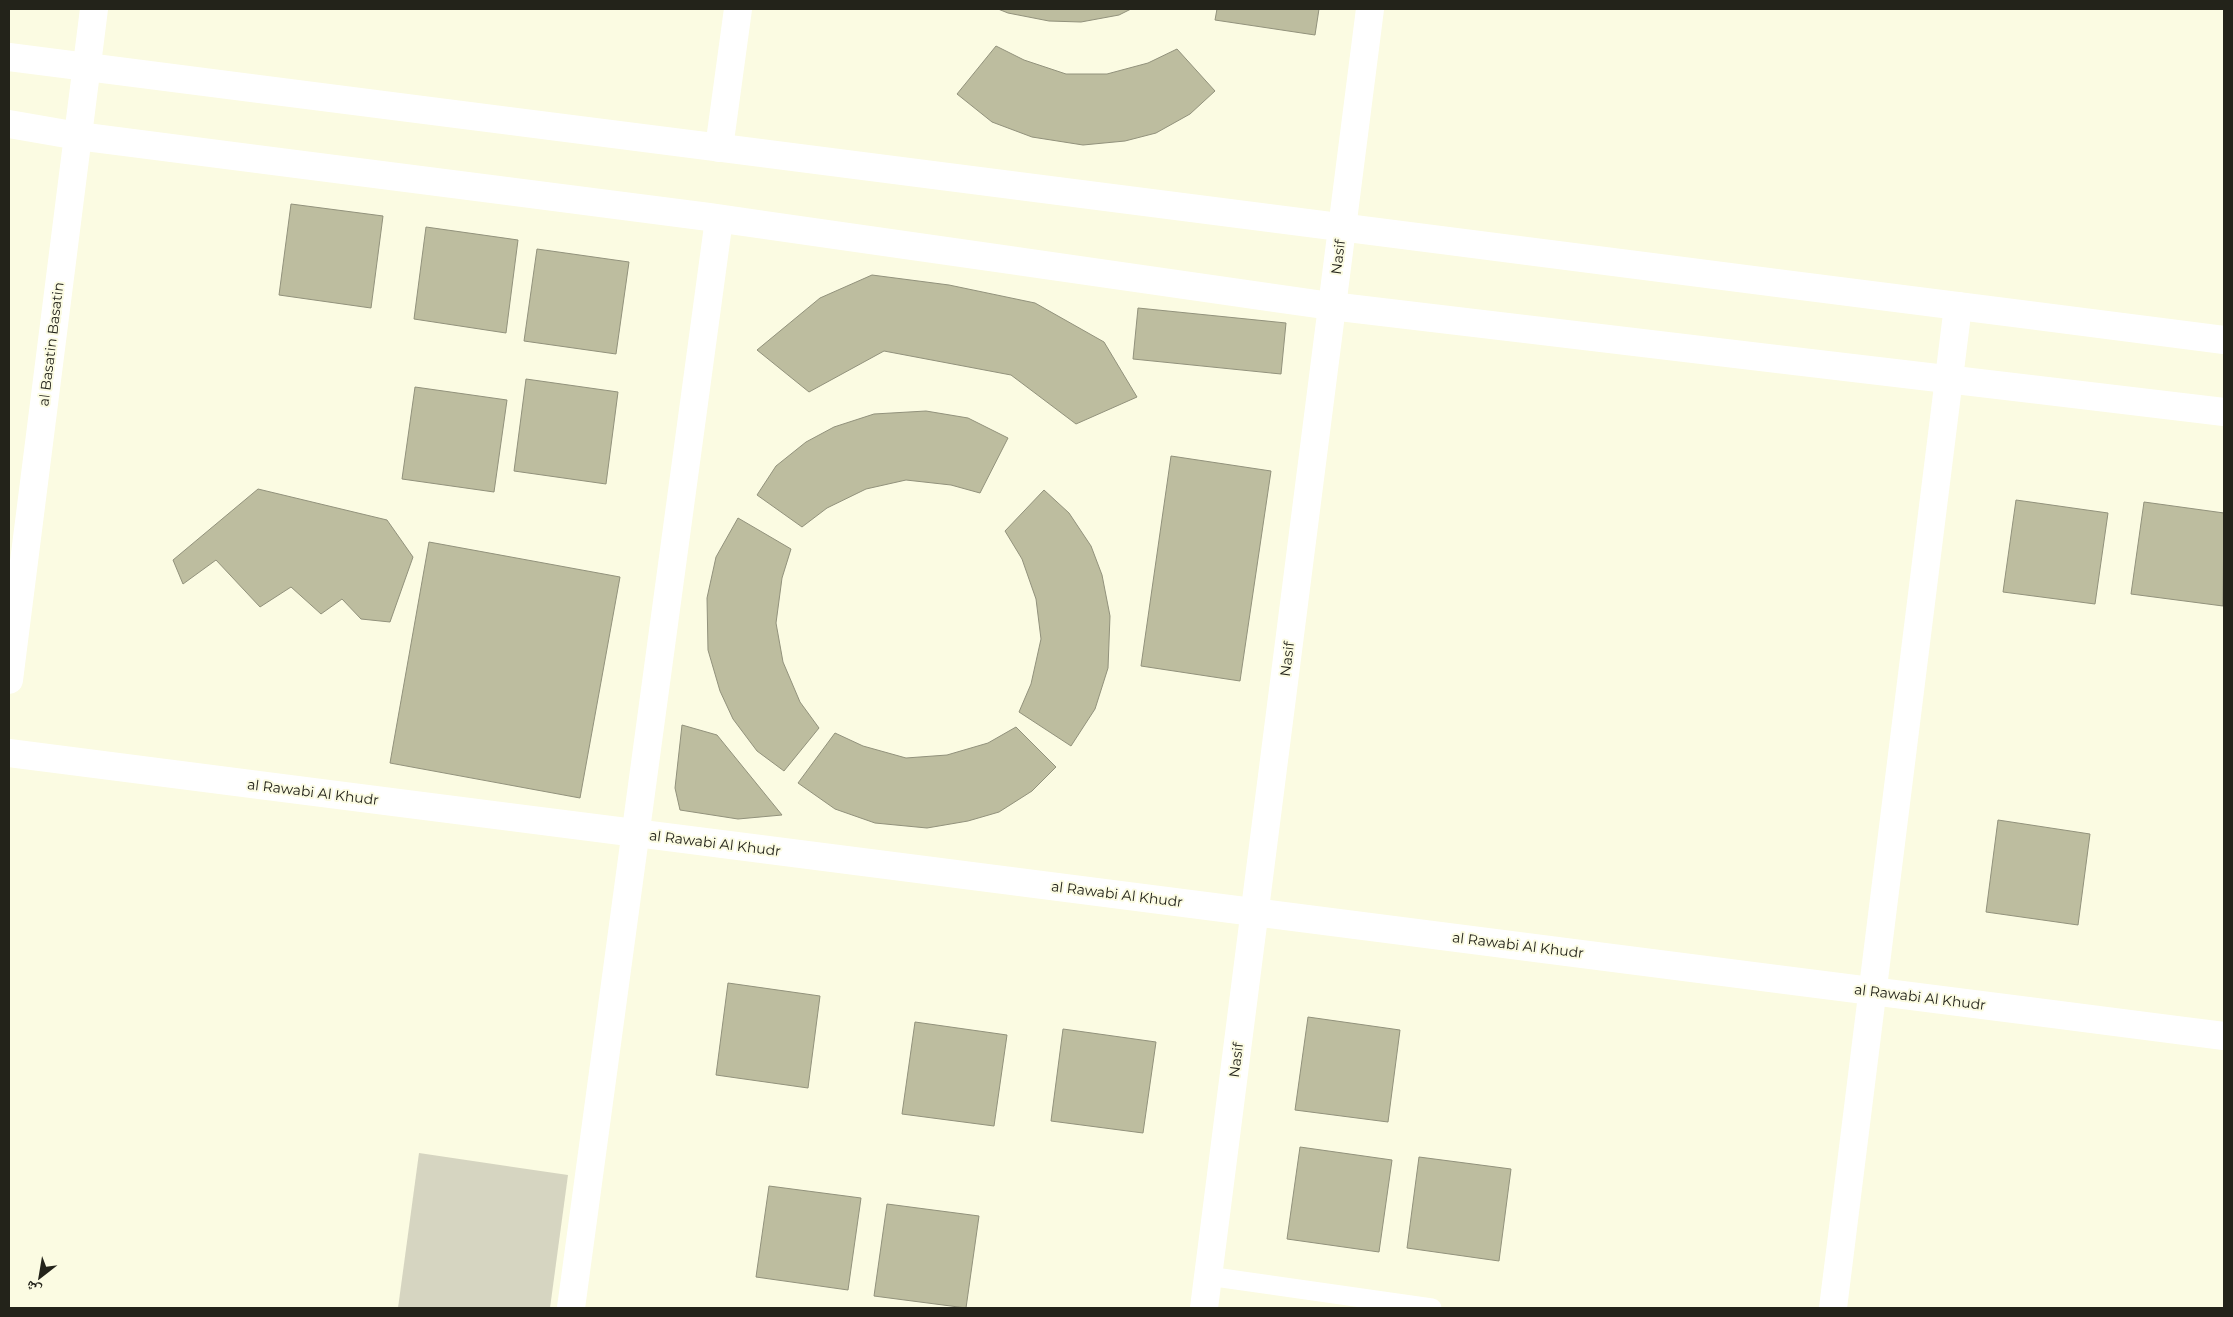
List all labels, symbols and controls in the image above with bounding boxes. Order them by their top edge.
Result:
street label: Nasif [1327,237,1349,275]
street label: al Basatin Basatin [34,281,68,407]
street label: Nasif [1276,639,1298,677]
street label: al Rawabi Al Khudr [246,775,380,809]
street label: al Rawabi Al Khudr [648,826,782,860]
street label: al Rawabi Al Khudr [1050,877,1184,911]
street label: al Rawabi Al Khudr [1451,928,1585,962]
street label: al Rawabi Al Khudr [1853,980,1987,1014]
street label: Nasif [1225,1040,1247,1078]
north arrow [15,1252,65,1302]
text: ش [22,1277,44,1300]

